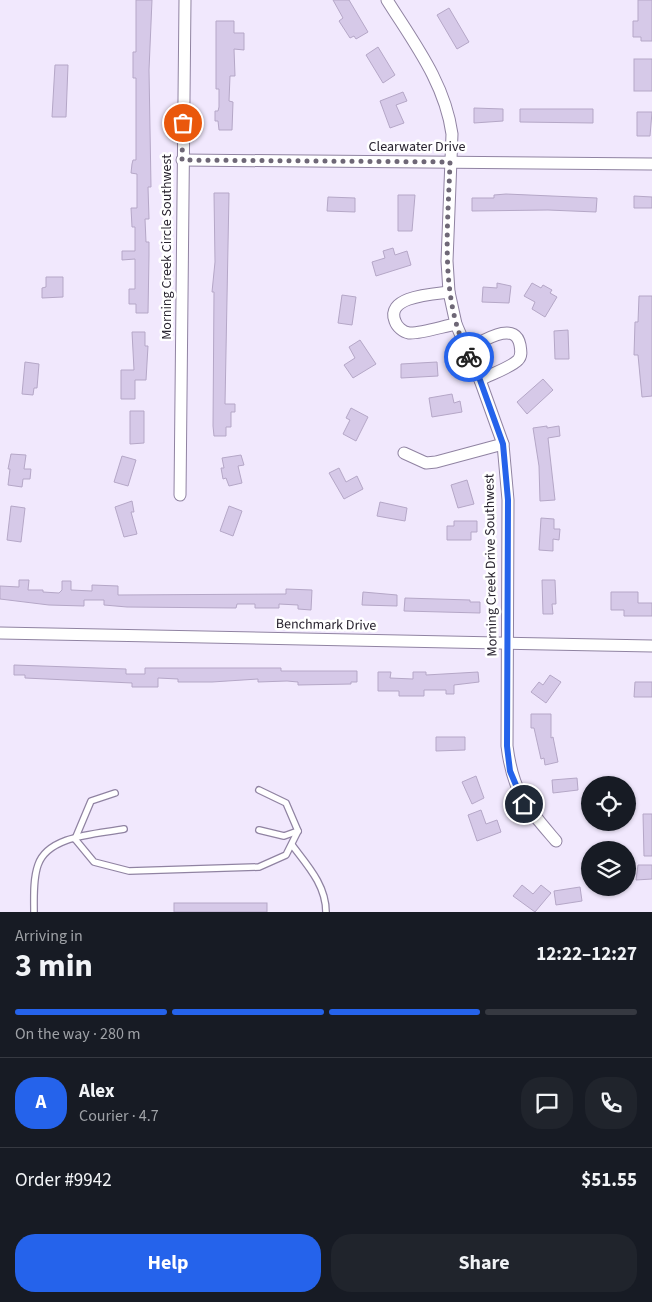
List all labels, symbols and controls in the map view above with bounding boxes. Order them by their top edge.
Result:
pin [162,102,204,144]
icon: bag [169,109,197,137]
street label: Clearwater Drive [369,137,465,157]
street label: Morning Creek Circle Southwest [157,154,177,340]
courier [444,332,494,382]
icon: bike [455,343,483,371]
street label: Morning Creek Drive Southwest [479,473,503,657]
street label: Benchmark Drive [276,614,376,636]
map controls [581,776,636,896]
button: locate [581,776,636,831]
pin [503,783,545,825]
icon: home [510,790,538,818]
button: layers [581,841,636,896]
text: Arriving in [15,925,83,947]
text: 12:22–12:27 [536,941,637,968]
text: 3 min [15,943,93,989]
text: On the way · 280 m [15,1023,140,1045]
button: chat [521,1077,573,1129]
button: phone [585,1077,637,1129]
text: Alex [79,1078,115,1105]
text: A [36,1089,46,1116]
text: Courier · 4.7 [79,1105,159,1127]
text: Order #9942 [15,1167,112,1194]
text: $51.55 [581,1167,637,1194]
button: Help [15,1234,321,1292]
button: Share [331,1234,637,1292]

